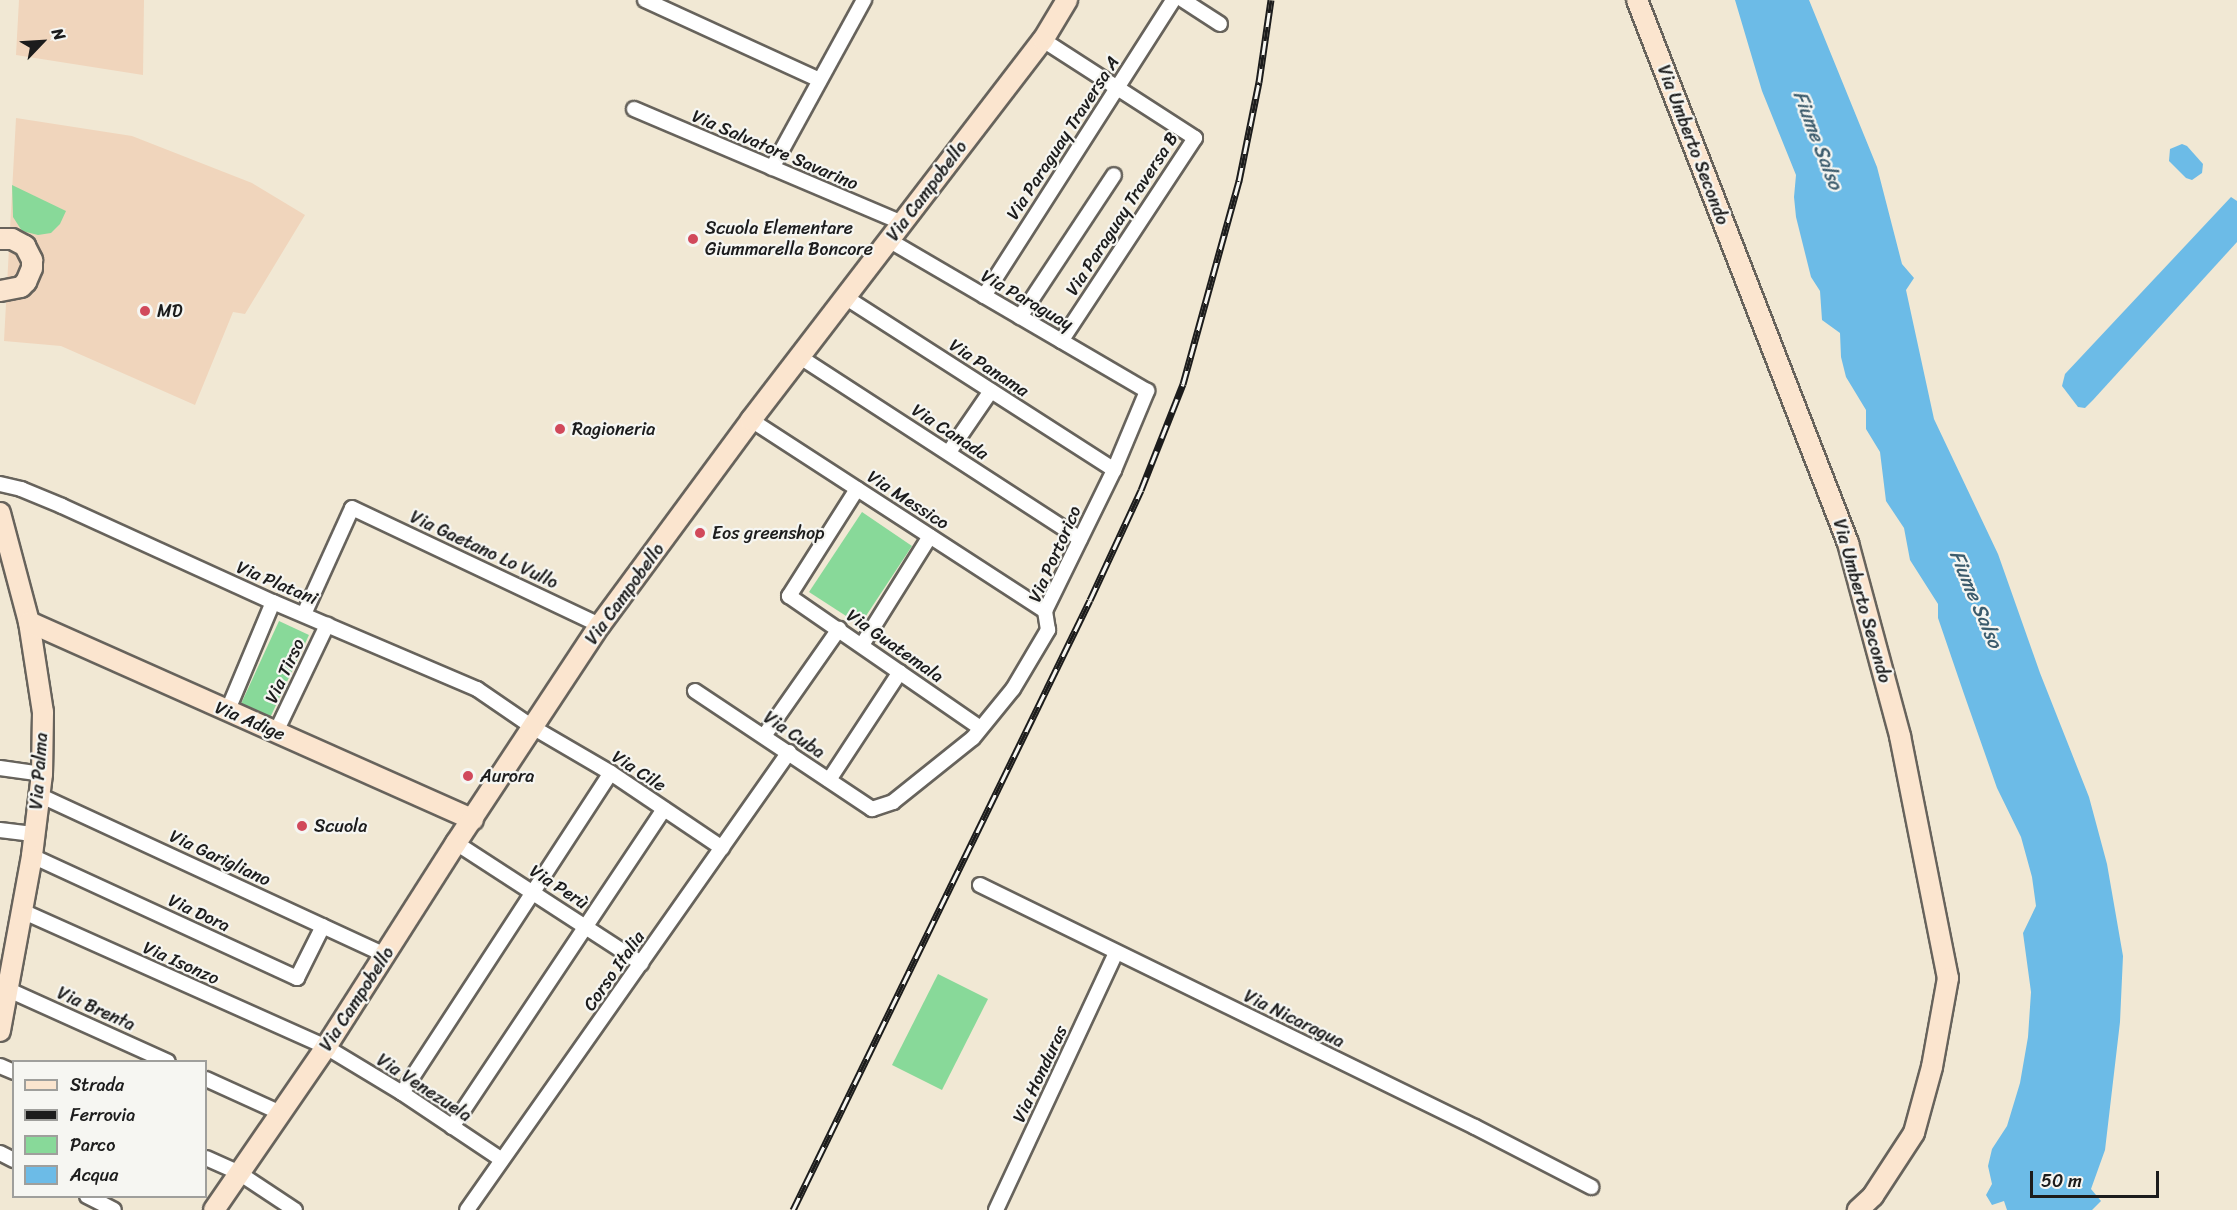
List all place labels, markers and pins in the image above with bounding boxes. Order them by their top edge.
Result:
place label: Scuola Elementare Giummarella Boncore [705,218,873,260]
marker: Scuola Elementare Giummarella Boncore [686,232,700,246]
place label: MD [157,300,182,322]
marker: MD [138,304,152,318]
place label: Ragioneria [572,418,655,440]
marker: Ragioneria [553,422,567,436]
place label: Eos greenshop [712,522,825,544]
marker: Eos greenshop [693,526,707,540]
place label: Aurora [480,765,534,787]
marker: Aurora [461,769,475,783]
place label: Scuola [314,815,367,837]
marker: Scuola [295,819,309,833]

